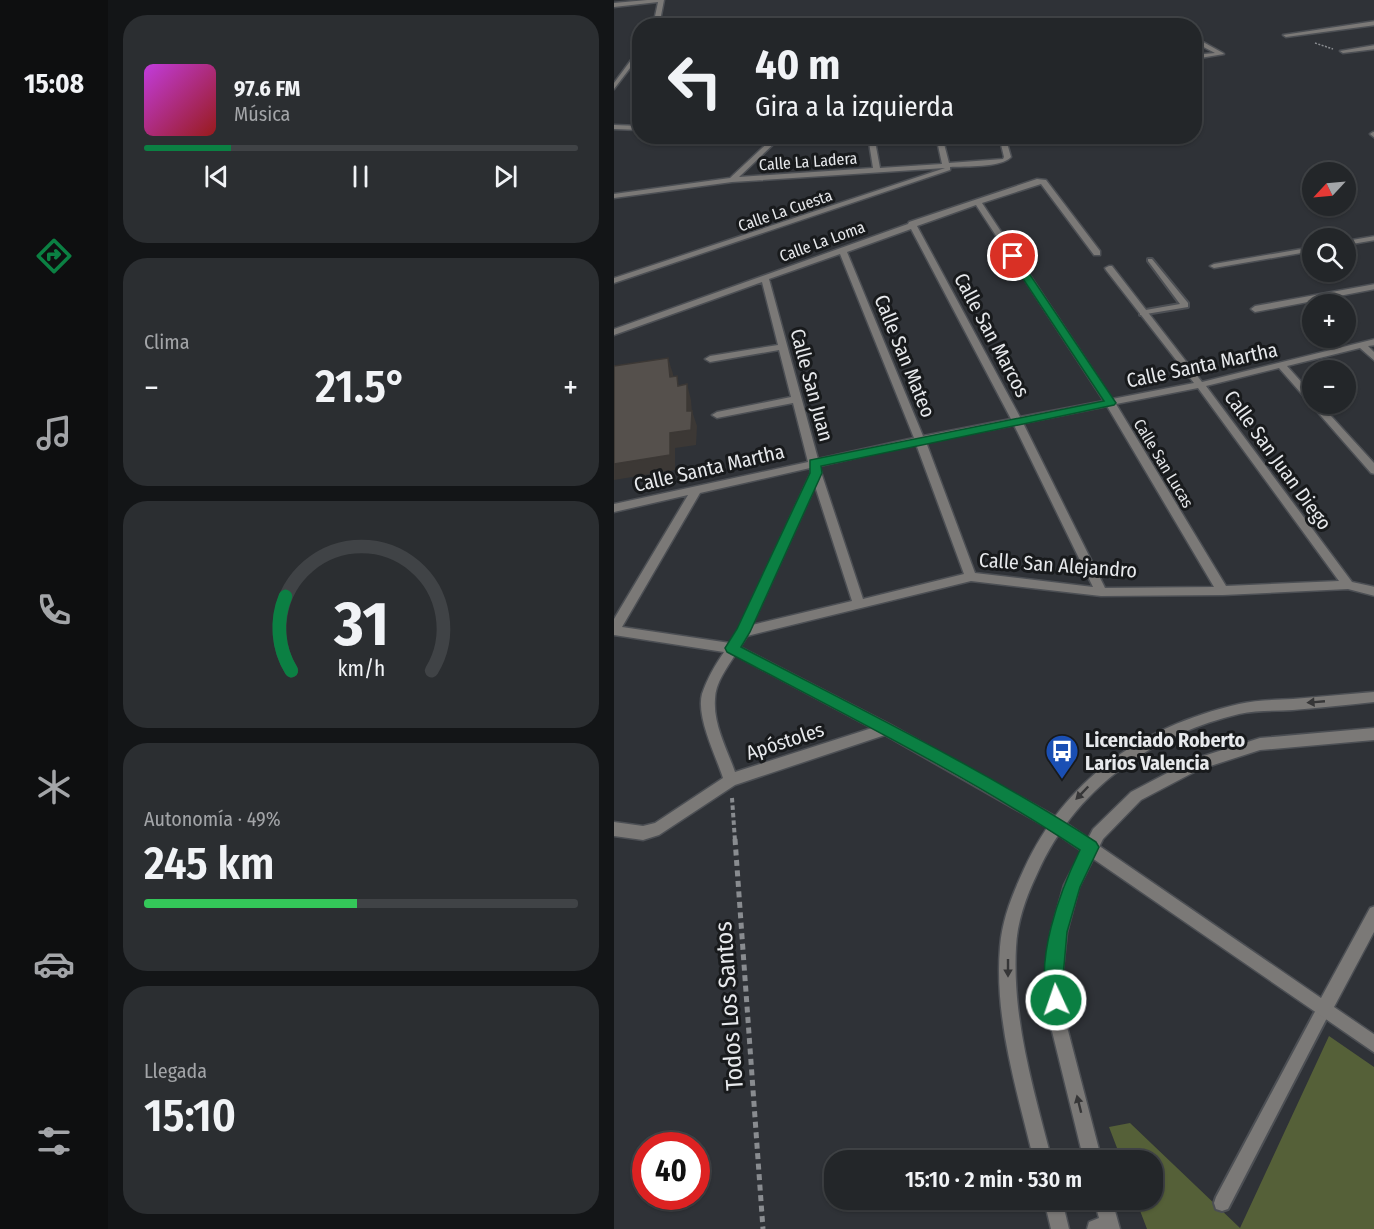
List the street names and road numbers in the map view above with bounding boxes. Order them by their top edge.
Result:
street label: Calle La Ladera [758,149,858,174]
street label: Calle La Cuesta [736,185,835,235]
street label: Calle La Loma [777,217,868,266]
street label: Calle San Marcos [949,269,1035,401]
street label: Calle San Mateo [869,291,941,421]
street label: Calle San Juan [785,326,839,444]
street label: Calle Santa Martha [1124,337,1280,393]
street label: Calle San Juan Diego [1219,386,1337,534]
street label: Calle San Lucas [1130,415,1198,511]
street label: Calle Santa Martha [631,439,787,497]
street label: Calle San Alejandro [978,548,1138,582]
street label: Apóstoles [743,717,827,765]
street label: Todos Los Santos [709,921,749,1091]

